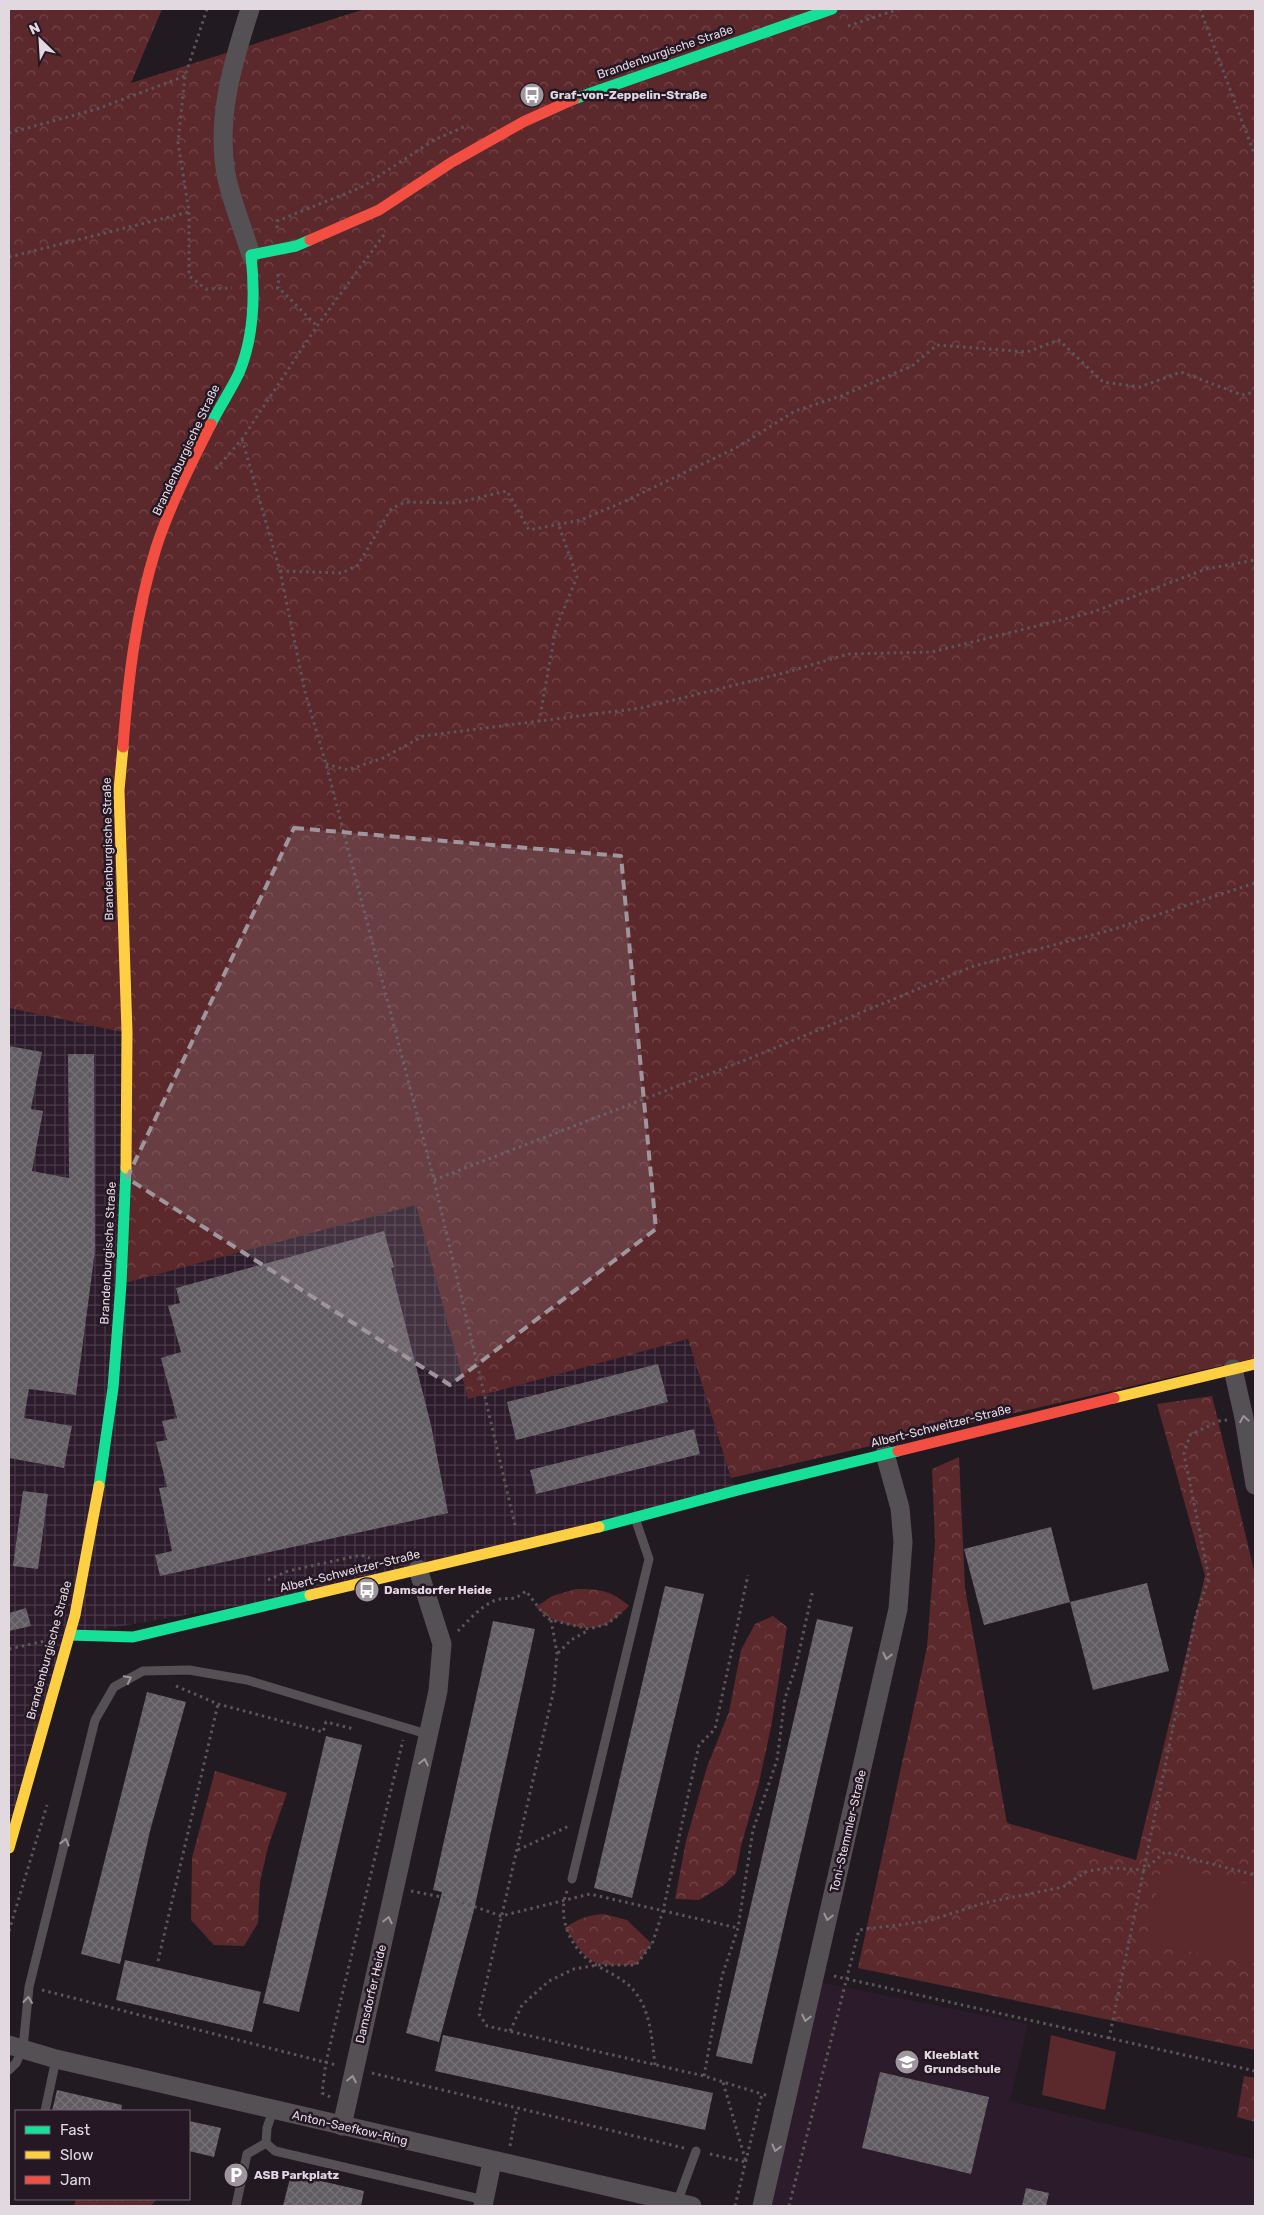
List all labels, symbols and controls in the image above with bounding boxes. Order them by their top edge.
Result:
north arrow [15,15,65,65]
text: N [27,19,43,39]
street label: Brandenburgische Straße [595,22,735,82]
bus stop icon: Graf-von-Zeppelin-Straße [519,82,545,108]
place label: Graf-von-Zeppelin-Straße [550,88,707,102]
street label: Brandenburgische Straße [149,382,223,518]
street label: Brandenburgische Straße [100,777,116,921]
street label: Brandenburgische Straße [97,1181,119,1325]
street label: Albert-Schweitzer-Straße [869,1402,1013,1450]
one-way arrow [1240,1415,1250,1424]
street label: Albert-Schweitzer-Straße [278,1547,422,1595]
bus stop icon: Damsdorfer Heide [354,1577,380,1603]
street label: Brandenburgische Straße [24,1579,74,1721]
place label: Damsdorfer Heide [384,1583,492,1597]
one-way arrow [882,1652,893,1661]
one-way arrow [123,1675,132,1685]
one-way arrow [418,1757,429,1766]
street label: Toni-Stemmler-Straße [827,1768,869,1893]
one-way arrow [59,1837,70,1846]
one-way arrow [823,1913,834,1921]
one-way arrow [382,1916,393,1925]
street label: Damsdorfer Heide [353,1943,389,2045]
one-way arrow [22,1995,33,2003]
one-way arrow [801,2014,812,2023]
place label: Kleeblatt Grundschule [924,2048,1001,2076]
school or university icon: Kleeblatt Grundschule [894,2049,920,2075]
one-way arrow [346,2074,357,2083]
street label: Anton-Saefkow-Ring [291,2108,409,2148]
legend [15,2110,190,2200]
text: Fast [60,2121,90,2139]
one-way arrow [771,2144,782,2153]
text: Slow [60,2146,93,2164]
parking icon: ASB Parkplatz [223,2162,249,2188]
place label: ASB Parkplatz [254,2168,340,2182]
text: Jam [60,2171,91,2189]

